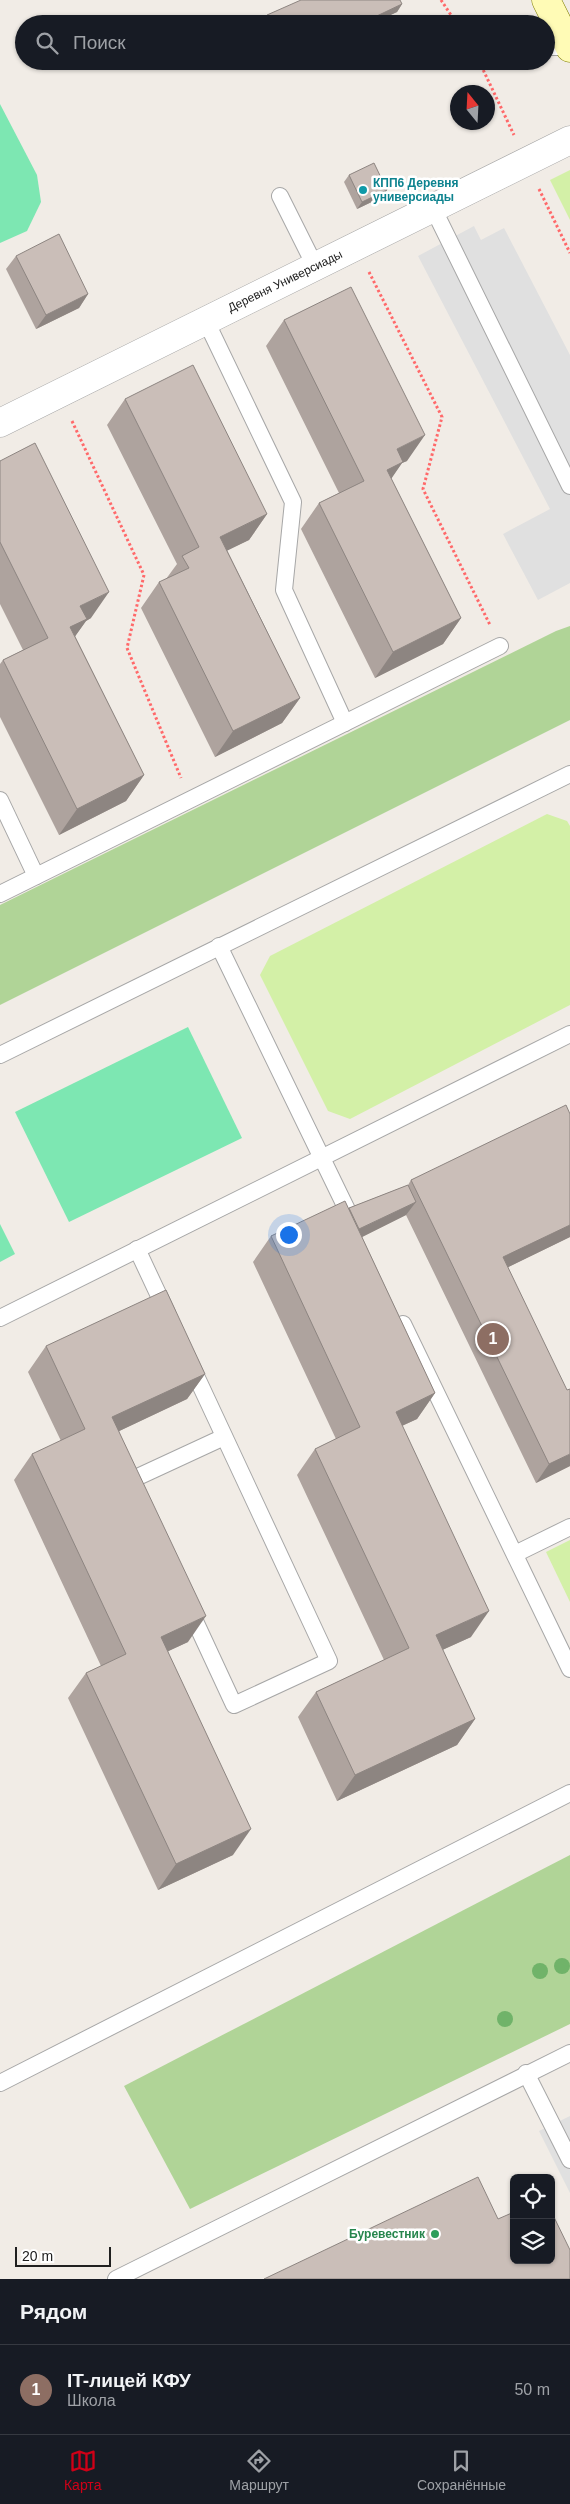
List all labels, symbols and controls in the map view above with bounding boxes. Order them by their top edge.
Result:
search box [15,15,555,70]
icon: search [33,29,61,57]
text: Поиск [73,32,126,53]
north arrow [450,85,495,130]
place label: КПП6 Деревня универсиады [373,176,459,204]
marker: КПП6 Деревня универсиады [357,184,369,196]
street label: Деревня Универсиады [225,247,345,315]
your location [276,1222,302,1248]
pin: 1 [477,1320,509,1358]
map controls [510,2174,555,2264]
button: locate [510,2174,555,2219]
button: layers [510,2219,555,2264]
place label: Буревестник [349,2227,426,2241]
marker: Буревестник [429,2228,441,2240]
scale bar [15,2244,111,2267]
text: 20 m [22,2248,53,2264]
text: Рядом [20,2300,87,2323]
text: IT-лицей КФУ [67,2370,191,2391]
text: 1 [32,2381,40,2398]
text: 50 m [514,2381,550,2398]
text: Школа [67,2392,116,2409]
tab: Карта [64,2447,101,2493]
tab: Маршрут [229,2447,289,2493]
tab: Сохранённые [417,2447,506,2493]

